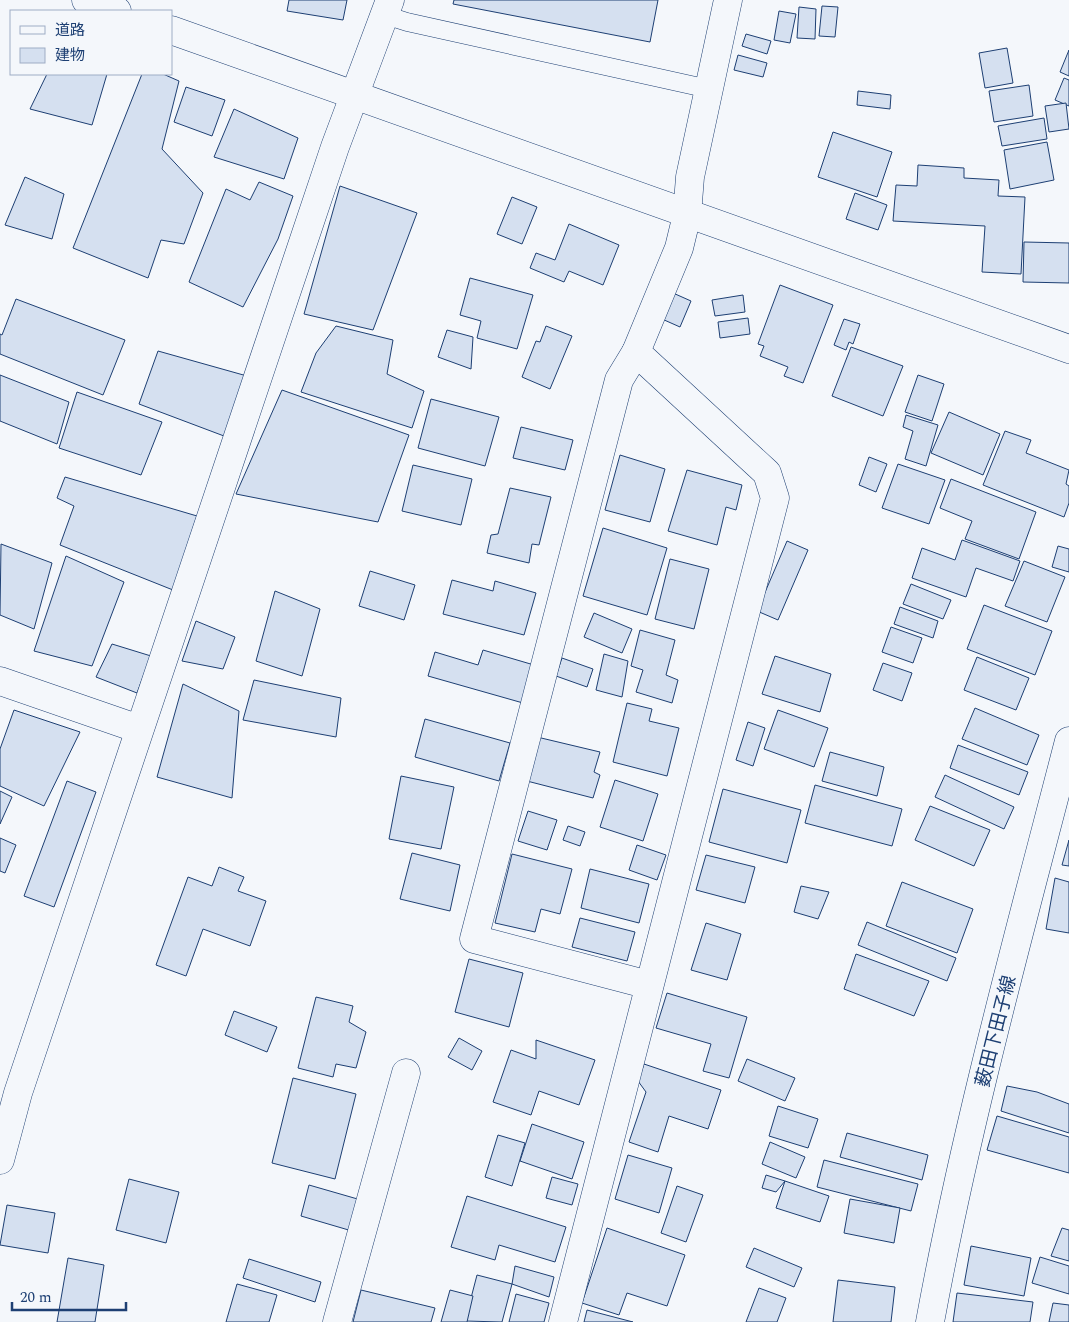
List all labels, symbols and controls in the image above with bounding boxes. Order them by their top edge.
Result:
legend [10,10,172,75]
text: 道路 [55,19,85,42]
text: 建物 [55,44,85,67]
street label: 薮田下田子線 [969,973,1024,1090]
scale bar [12,1280,126,1312]
text: 20 m [20,1286,52,1309]

